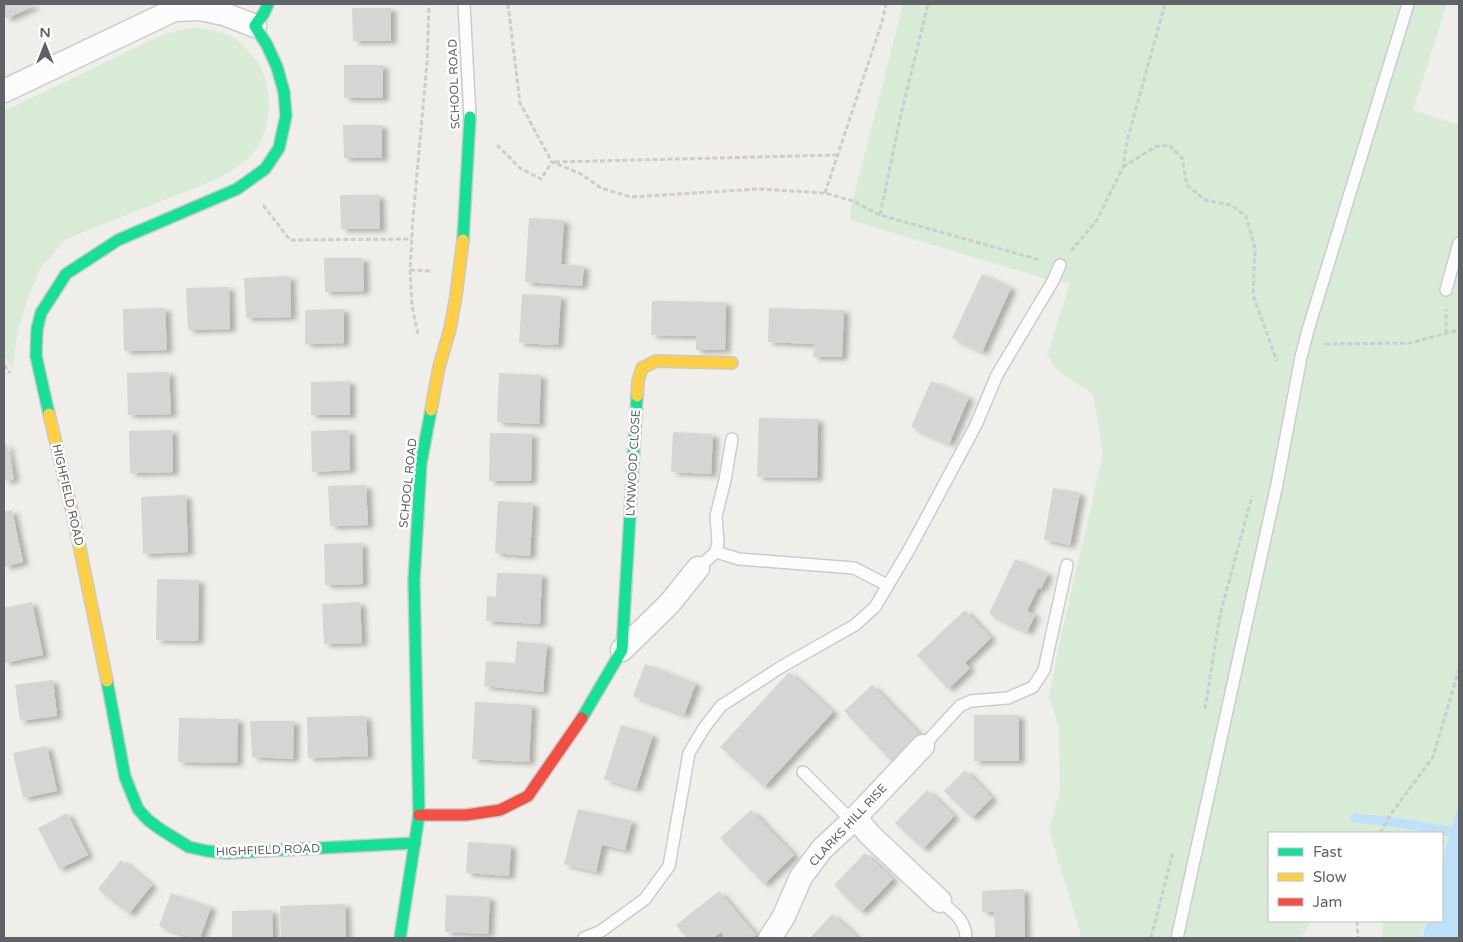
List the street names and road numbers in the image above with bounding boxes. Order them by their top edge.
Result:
street label: SCHOOL ROAD [445,39,463,129]
street label: LYNWOOD CLOSE [623,409,643,517]
street label: SCHOOL ROAD [396,437,420,529]
street label: HIGHFIELD ROAD [49,443,87,547]
street label: CLARKS HILL RISE [806,781,890,869]
street label: HIGHFIELD ROAD [216,841,320,859]

